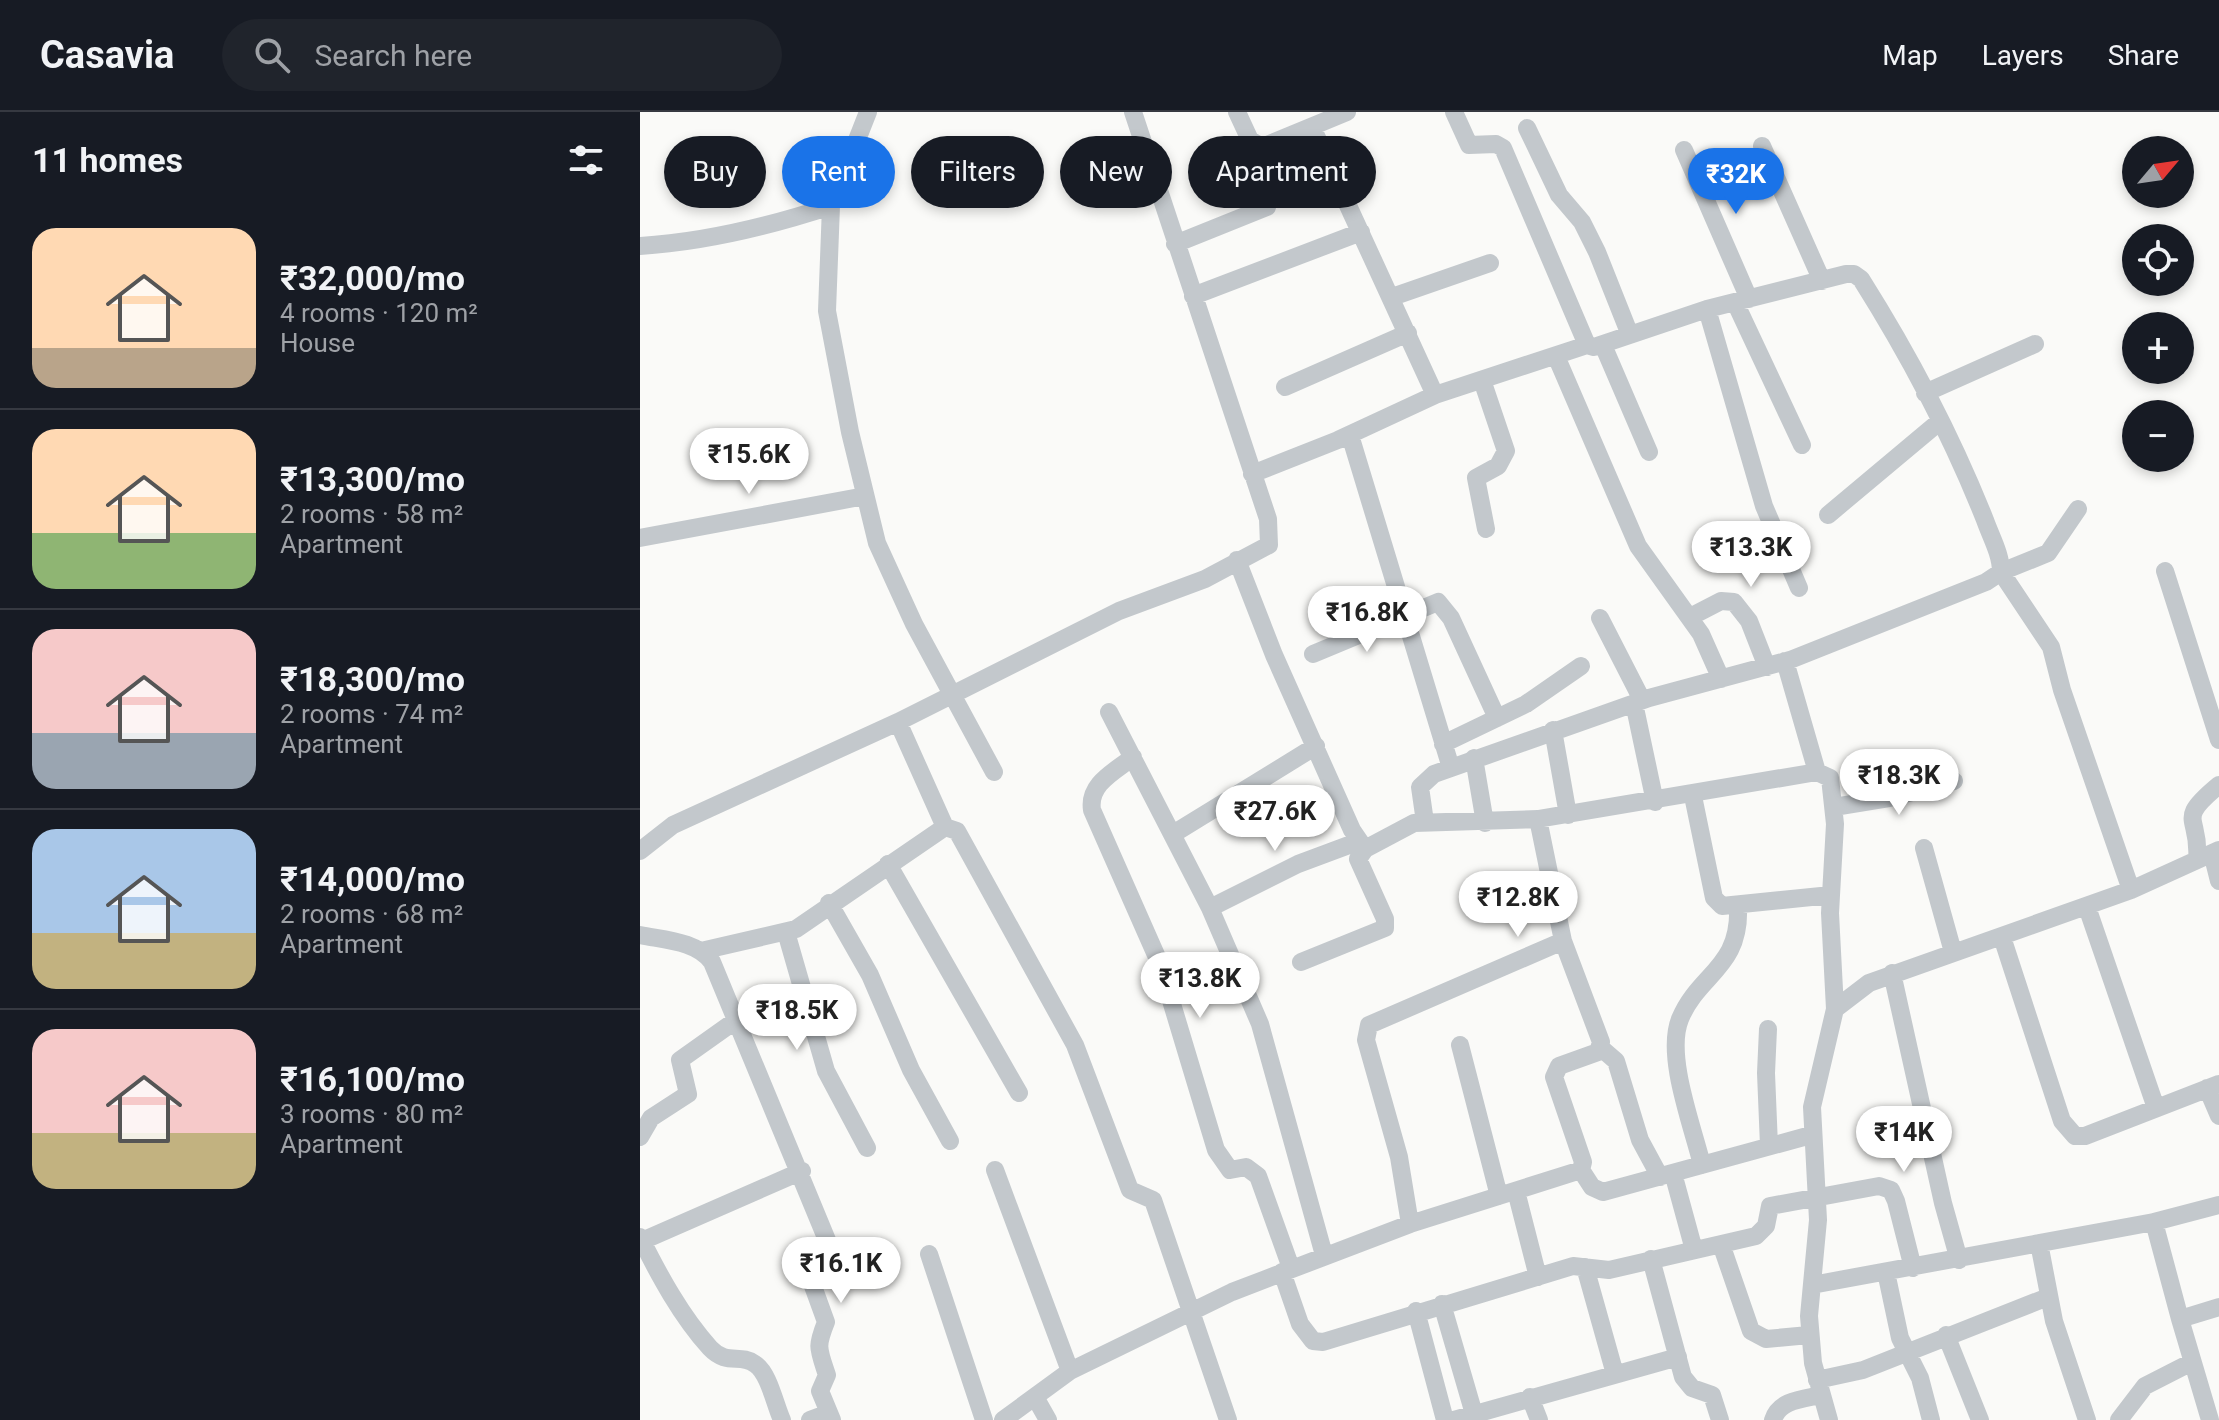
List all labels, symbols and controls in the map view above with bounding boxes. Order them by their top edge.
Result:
search box [222,19,782,91]
text: Casavia [40,33,174,77]
icon: search [250,33,294,77]
text: Search here [314,38,472,73]
text: Map [1882,39,1938,72]
text: Layers [1982,39,2064,72]
text: Share [2108,39,2179,72]
chip: Buy [664,136,766,208]
chip: Rent [782,136,895,208]
chip: Filters [911,136,1044,208]
chip: New [1060,136,1172,208]
chip: Apartment [1188,136,1376,208]
north arrow [2122,136,2194,208]
map controls [2122,136,2194,472]
icon: filters [564,138,608,182]
text: 11 homes [32,140,183,180]
pin: ₹32K [1689,148,1783,216]
text: ₹32K [1706,159,1766,189]
button: locate [2122,224,2194,296]
text: ₹32,000/mo [280,258,465,298]
icon: home [96,260,192,356]
text: 4 rooms · 120 m² [280,298,478,328]
button: + [2122,312,2194,384]
text: House [280,328,355,358]
button: − [2122,400,2194,472]
pin: ₹15.6K [684,428,814,496]
text: ₹15.6K [708,439,790,469]
text: ₹13,300/mo [280,459,465,499]
icon: home [96,461,192,557]
text: 2 rooms · 58 m² [280,499,463,529]
pin: ₹13.3K [1686,521,1816,589]
text: Apartment [280,529,403,559]
text: ₹13.3K [1710,532,1792,562]
pin: ₹16.8K [1302,586,1432,654]
text: ₹16.8K [1326,597,1408,627]
text: ₹18,300/mo [280,659,465,699]
icon: home [96,661,192,757]
text: 2 rooms · 74 m² [280,699,463,729]
text: Apartment [280,729,403,759]
pin: ₹18.3K [1834,749,1964,817]
text: ₹18.3K [1858,760,1940,790]
pin: ₹27.6K [1210,785,1340,853]
text: ₹27.6K [1234,796,1316,826]
text: ₹14,000/mo [280,859,465,899]
icon: home [96,861,192,957]
pin: ₹12.8K [1453,871,1583,939]
text: ₹12.8K [1477,882,1559,912]
text: 2 rooms · 68 m² [280,899,463,929]
text: Apartment [280,929,403,959]
pin: ₹13.8K [1135,952,1265,1020]
text: ₹13.8K [1159,963,1241,993]
pin: ₹18.5K [732,984,862,1052]
text: ₹18.5K [756,995,838,1025]
text: ₹16,100/mo [280,1059,465,1099]
icon: home [96,1061,192,1157]
text: 3 rooms · 80 m² [280,1099,463,1129]
pin: ₹14K [1857,1106,1951,1174]
text: ₹14K [1874,1117,1934,1147]
text: Apartment [280,1129,403,1159]
pin: ₹16.1K [776,1237,906,1305]
text: ₹16.1K [800,1248,882,1278]

